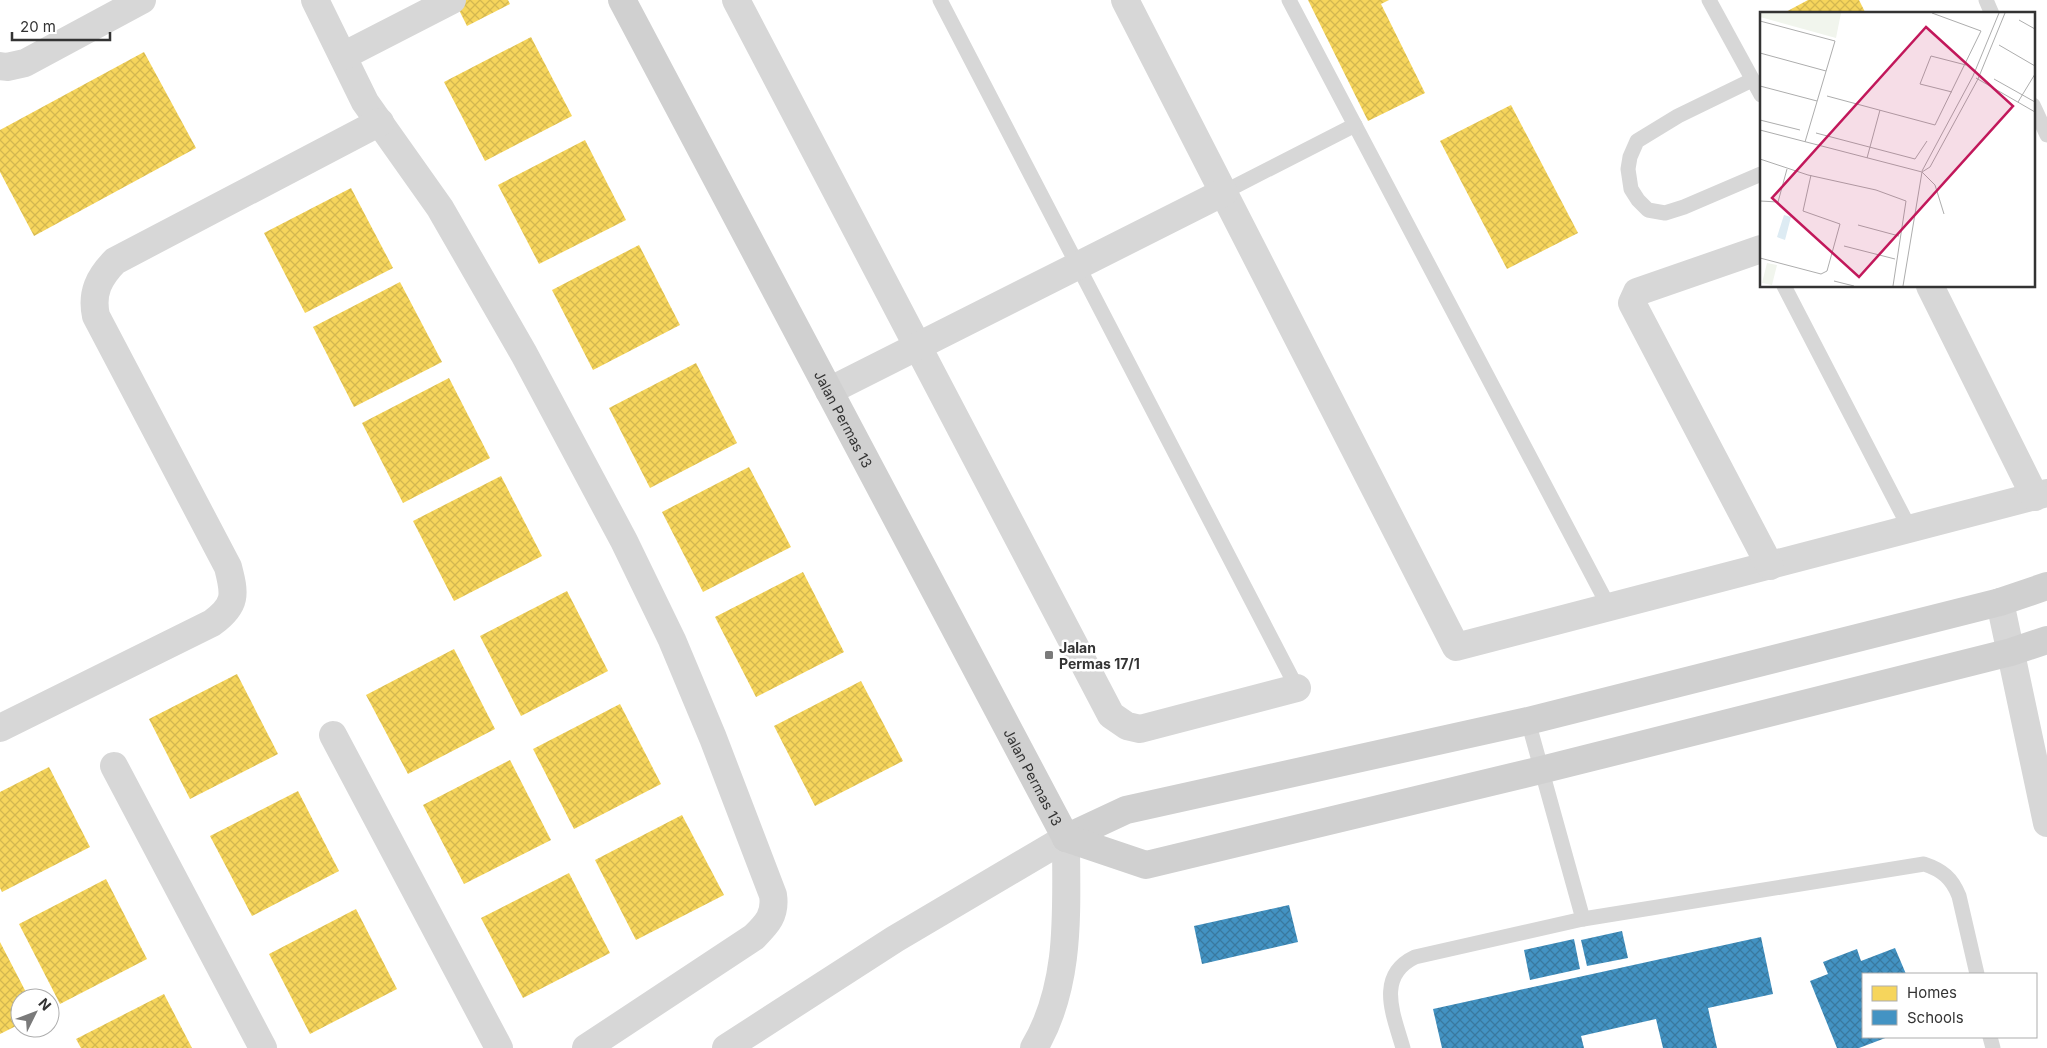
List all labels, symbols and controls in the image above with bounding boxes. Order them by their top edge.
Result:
scale bar [12,10,110,42]
inset map [1760,12,2034,288]
text: 20 m [20,17,56,36]
street label: Jalan Permas 13 [811,367,877,470]
place label: Jalan Permas 17/1 [1059,639,1140,672]
marker: Jalan Permas 17/1 [1043,649,1055,661]
street label: Jalan Permas 13 [1001,725,1066,828]
legend [1862,973,2037,1038]
text: Homes [1907,983,1957,1002]
north arrow [10,988,60,1038]
text: N [35,994,55,1014]
text: Schools [1907,1008,1964,1027]

